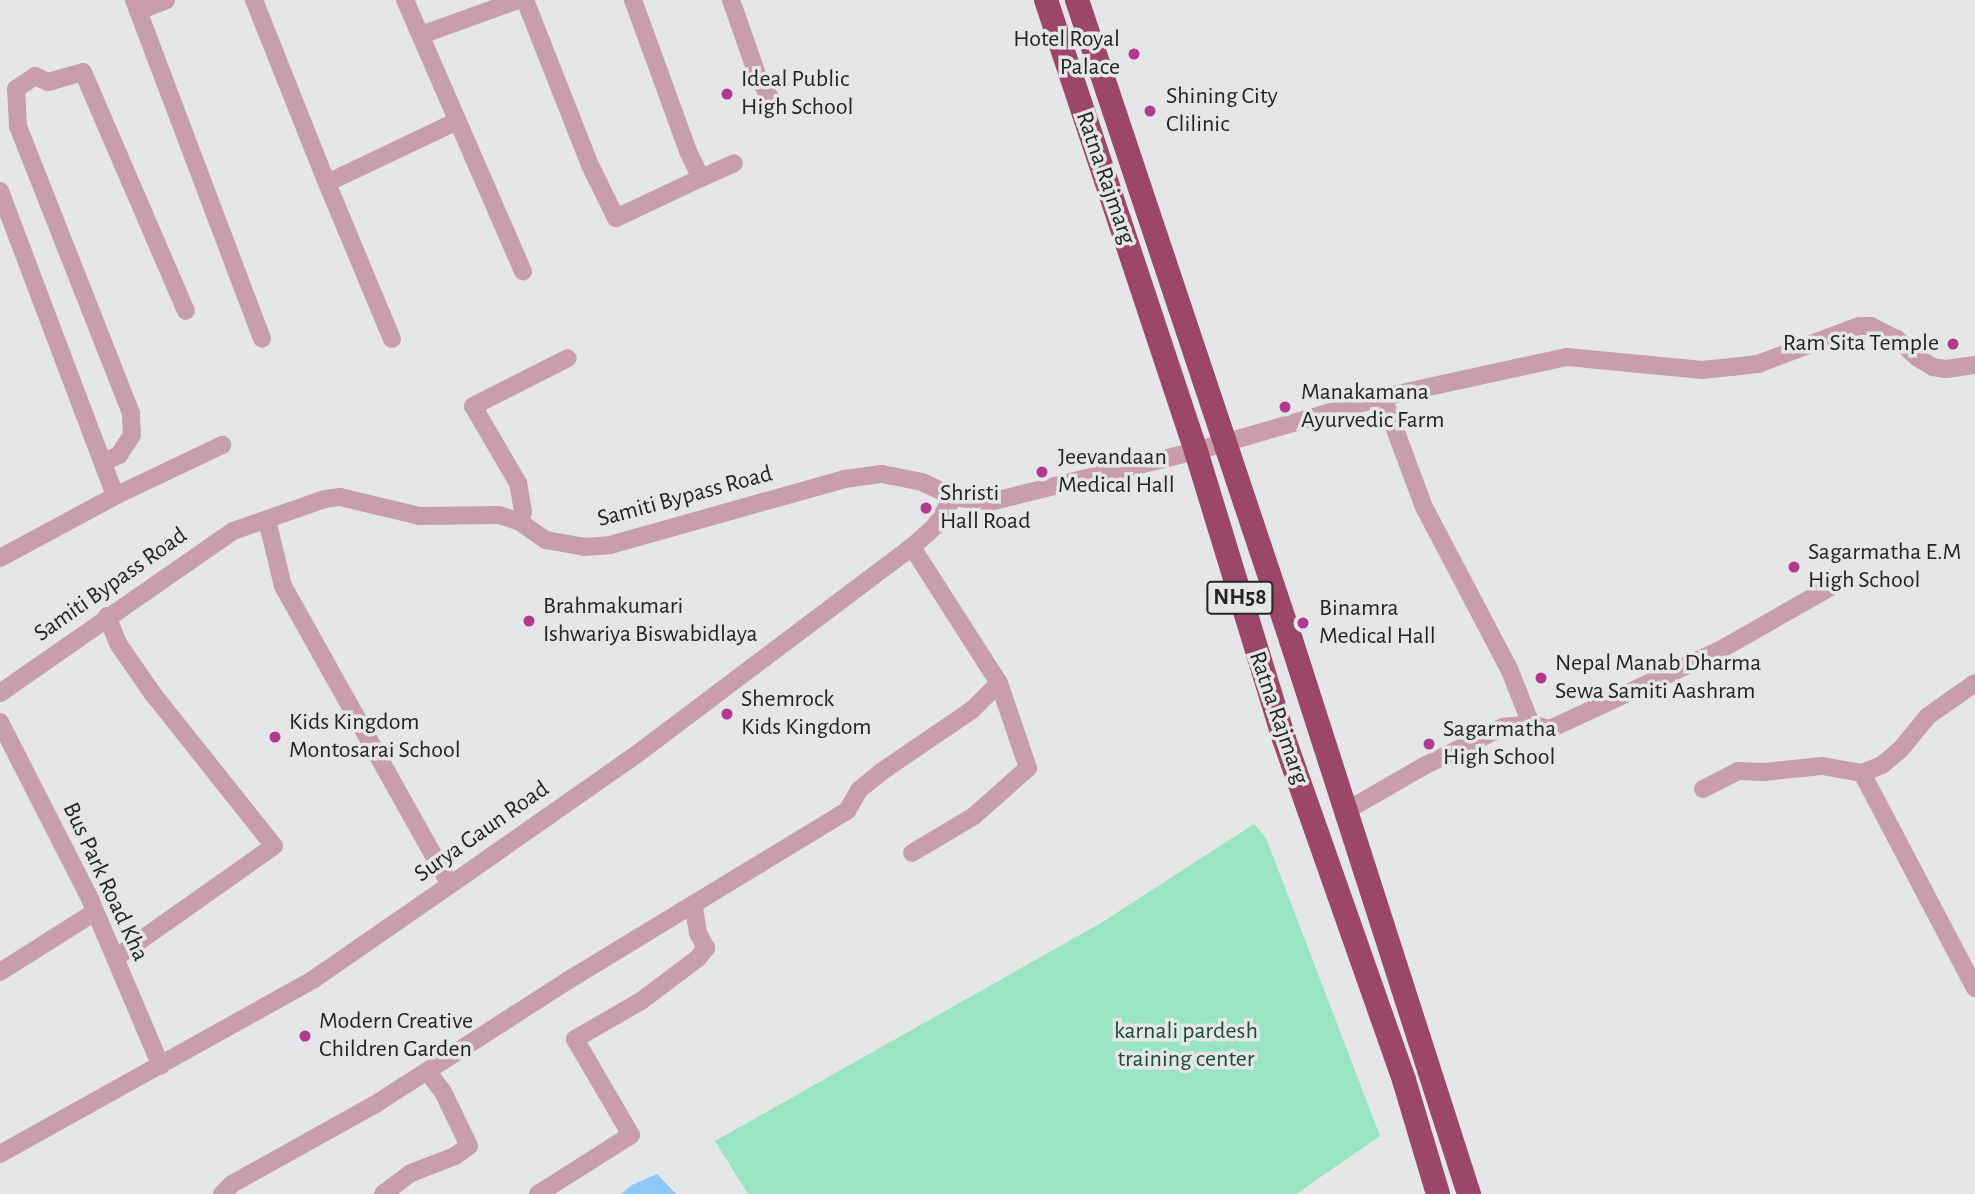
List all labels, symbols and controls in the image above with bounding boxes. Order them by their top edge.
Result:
place label: Hotel Royal Palace [1013,26,1120,82]
marker: Hotel Royal Palace [1126,46,1142,62]
place label: Ideal Public High School [741,66,853,122]
place label: Shining City Clilinic [1166,83,1278,139]
marker: Ideal Public High School [719,86,735,102]
marker: Shining City Clilinic [1140,101,1160,121]
street label: Ratna Rajmarg [1069,108,1141,248]
place label: Ram Sita Temple [1783,330,1939,358]
marker: Ram Sita Temple [1945,336,1961,352]
place label: Manakamana Ayurvedic Farm [1301,379,1445,435]
marker: Manakamana Ayurvedic Farm [1275,397,1295,417]
place label: Jeevandaan Medical Hall [1058,444,1175,500]
street label: Samiti Bypass Road [594,460,776,534]
marker: Jeevandaan Medical Hall [1032,462,1052,482]
place label: Shristi Hall Road [940,480,1031,536]
marker: Shristi Hall Road [918,500,934,516]
street label: Samiti Bypass Road [29,522,193,648]
place label: Sagarmatha E.M High School [1808,539,1961,595]
marker: Sagarmatha E.M High School [1786,559,1802,575]
road number: NH58 [1205,578,1275,618]
place label: Brahmakumari Ishwariya Biswabidlaya [543,593,758,649]
place label: Binamra Medical Hall [1319,595,1436,651]
marker: Brahmakumari Ishwariya Biswabidlaya [521,613,537,629]
marker: Binamra Medical Hall [1293,613,1313,633]
street label: Ratna Rajmarg [1242,648,1314,788]
place label: Nepal Manab Dharma Sewa Samiti Aashram [1555,650,1761,706]
marker: Nepal Manab Dharma Sewa Samiti Aashram [1533,670,1549,686]
place label: Shemrock Kids Kingdom [741,686,871,742]
marker: Shemrock Kids Kingdom [719,706,735,722]
place label: Kids Kingdom Montosarai School [289,709,461,765]
place label: Sagarmatha High School [1443,716,1556,772]
marker: Kids Kingdom Montosarai School [267,729,283,745]
marker: Sagarmatha High School [1421,736,1437,752]
street label: Surya Gaun Road [409,775,555,889]
street label: Bus Park Road Kha [56,798,154,966]
place label: Modern Creative Children Garden [319,1008,473,1064]
park label: karnali pardesh training center [1114,1018,1258,1074]
marker: Modern Creative Children Garden [297,1028,313,1044]

